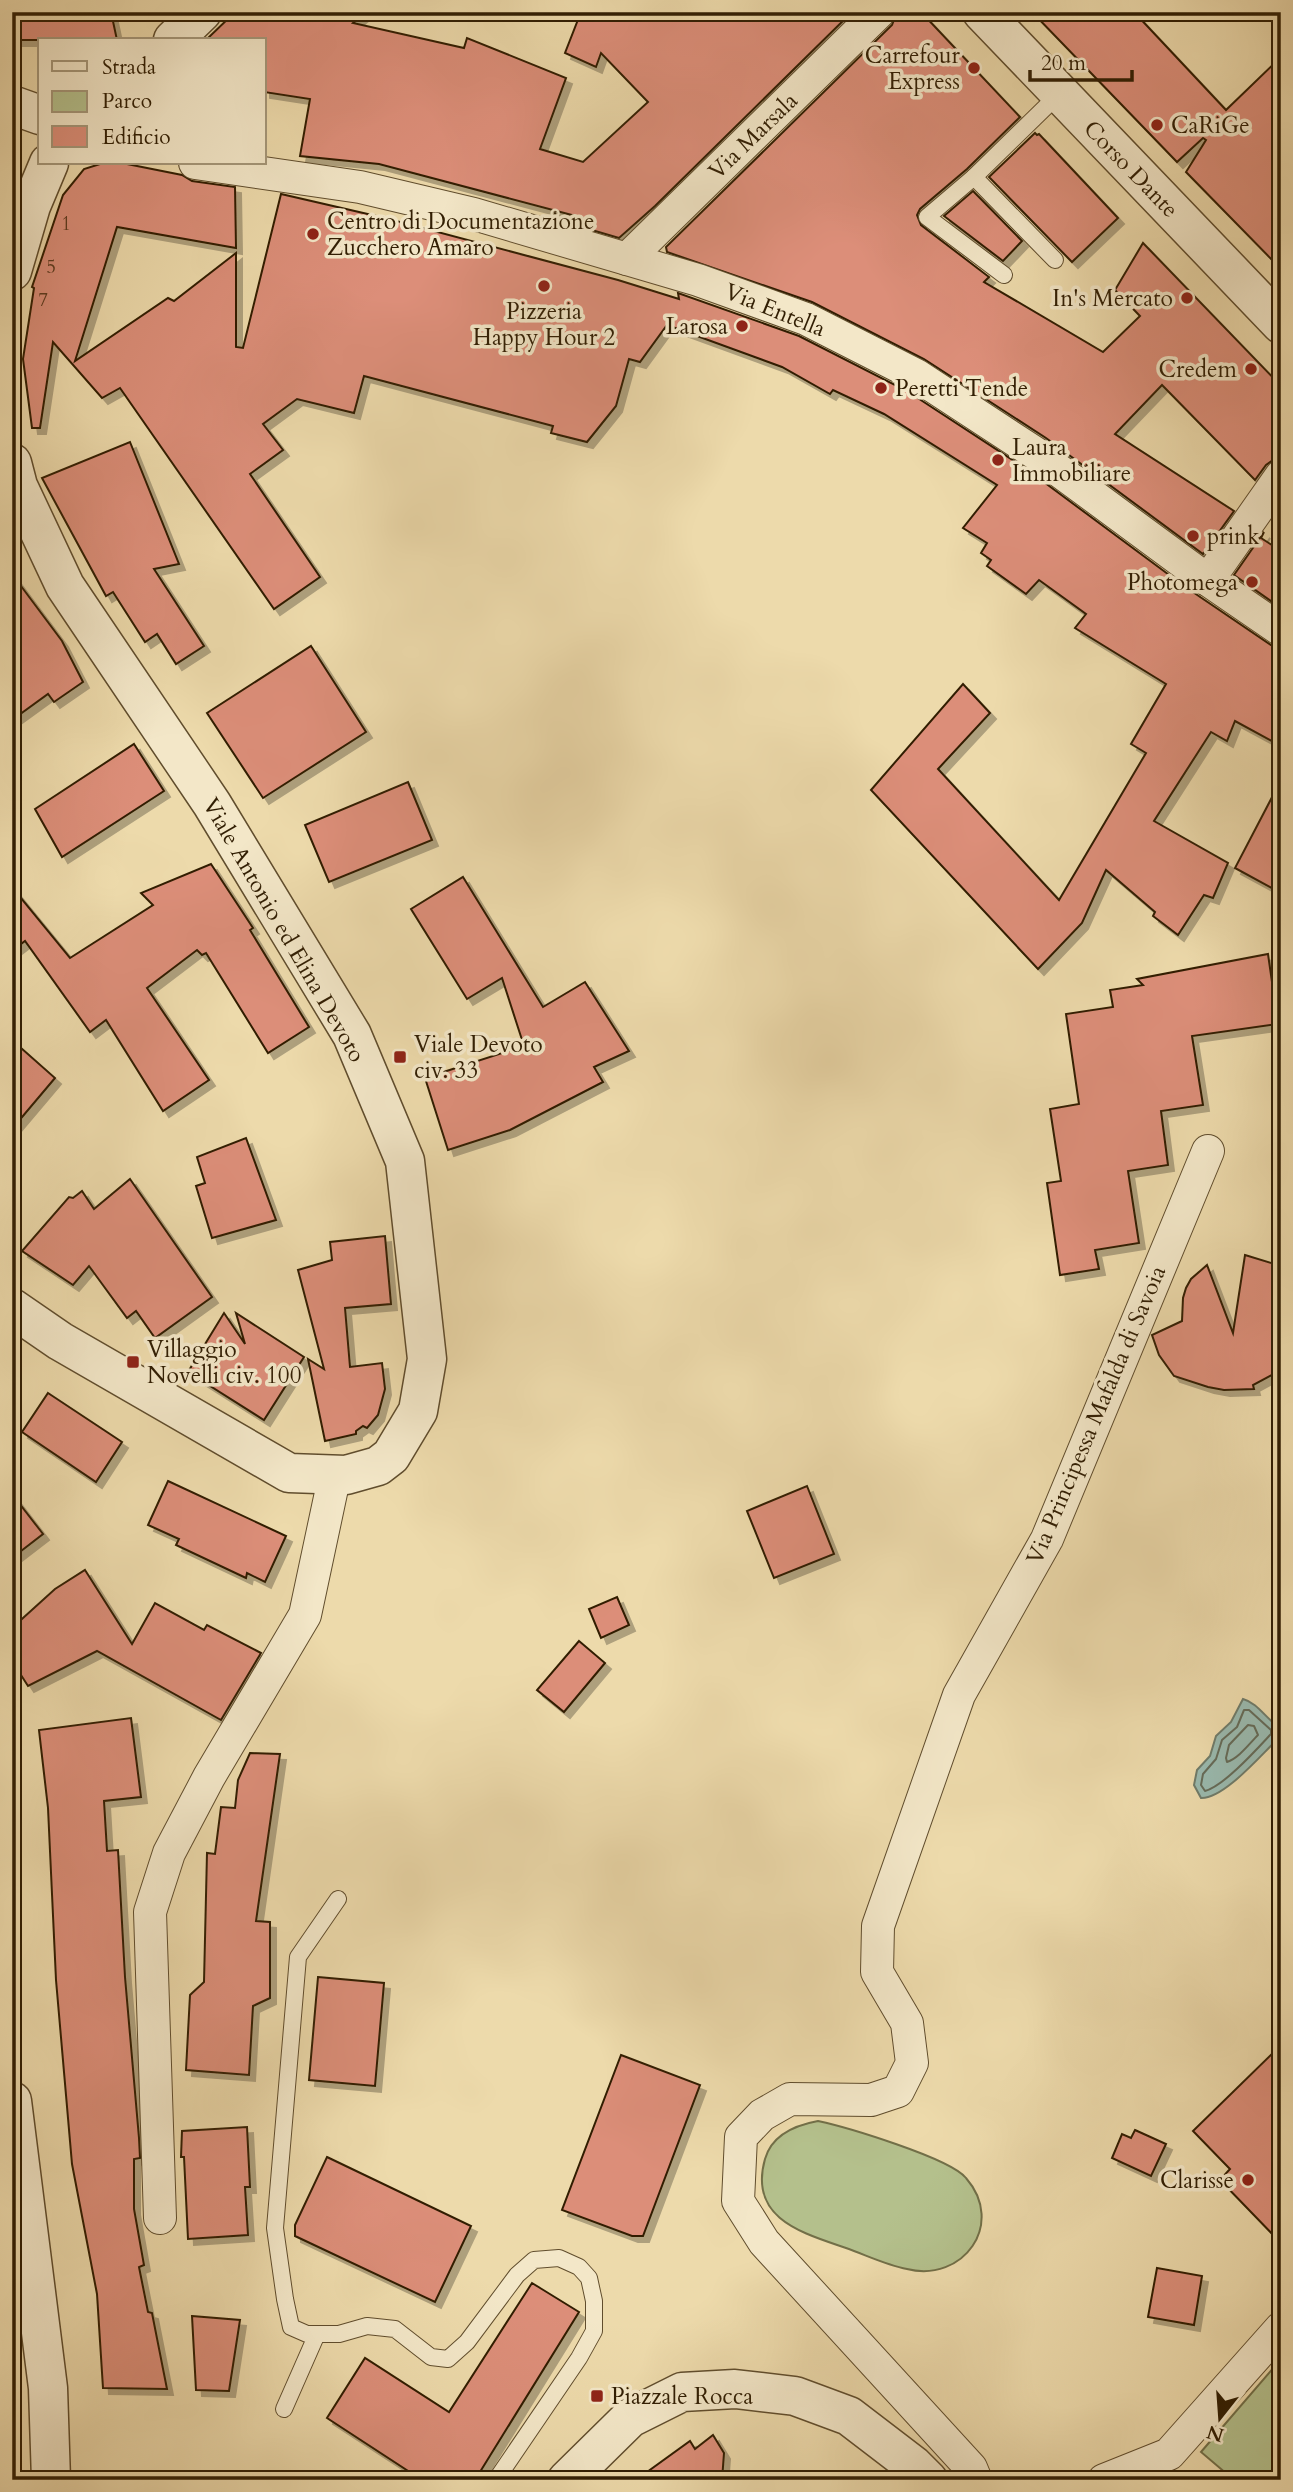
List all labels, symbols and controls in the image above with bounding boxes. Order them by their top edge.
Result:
legend [38,38,266,164]
scale bar [1030,38,1132,82]
place label: Carrefour Express [865,40,961,97]
text: 20 m [1041,49,1086,78]
text: Strada [102,53,156,82]
marker: Carrefour Express [966,60,982,76]
street label: Via Marsala [702,86,804,186]
text: Parco [102,87,152,116]
place label: CaRiGe [1171,110,1250,141]
street label: Corso Dante [1077,114,1185,224]
marker: CaRiGe [1149,117,1165,133]
text: Edificio [102,123,171,152]
place label: Centro di Documentazione Zucchero Amaro [327,206,594,263]
house number: 1 [61,211,71,237]
marker: Centro di Documentazione Zucchero Amaro [305,226,321,242]
house number: 5 [46,254,56,280]
street label: Via Entella [720,276,830,344]
marker: Pizzeria Happy Hour 2 [536,278,552,294]
place label: In's Mercato [1052,283,1173,314]
house number: 7 [38,287,48,313]
marker: In's Mercato [1179,290,1195,306]
place label: Pizzeria Happy Hour 2 [473,296,615,353]
place label: Larosa [666,311,728,342]
marker: Larosa [734,318,750,334]
place label: Credem [1158,354,1238,385]
marker: Credem [1243,361,1259,377]
place label: Peretti Tende [895,373,1028,404]
marker: Peretti Tende [873,380,889,396]
place label: Laura Immobiliare [1012,432,1131,489]
marker: Laura Immobiliare [990,452,1006,468]
place label: prink [1207,521,1260,552]
marker: prink [1185,528,1201,544]
place label: Photomega [1127,567,1238,598]
marker: Photomega [1244,574,1260,590]
street label: Viale Antonio ed Elina Devoto [195,792,373,1068]
place label: Viale Devoto civ. 33 [414,1029,543,1086]
marker: Viale Devoto civ. 33 [392,1049,408,1065]
street label: Via Principessa Mafalda di Savoia [1019,1261,1173,1569]
place label: Villaggio Novelli civ. 100 [147,1334,301,1391]
marker: Villaggio Novelli civ. 100 [125,1354,141,1370]
place label: Clarisse [1160,2165,1234,2196]
marker: Clarisse [1240,2172,1256,2188]
place label: Piazzale Rocca [611,2381,753,2412]
north arrow [1184,2384,1254,2454]
marker: Piazzale Rocca [589,2388,605,2404]
text: N [1203,2418,1227,2448]

